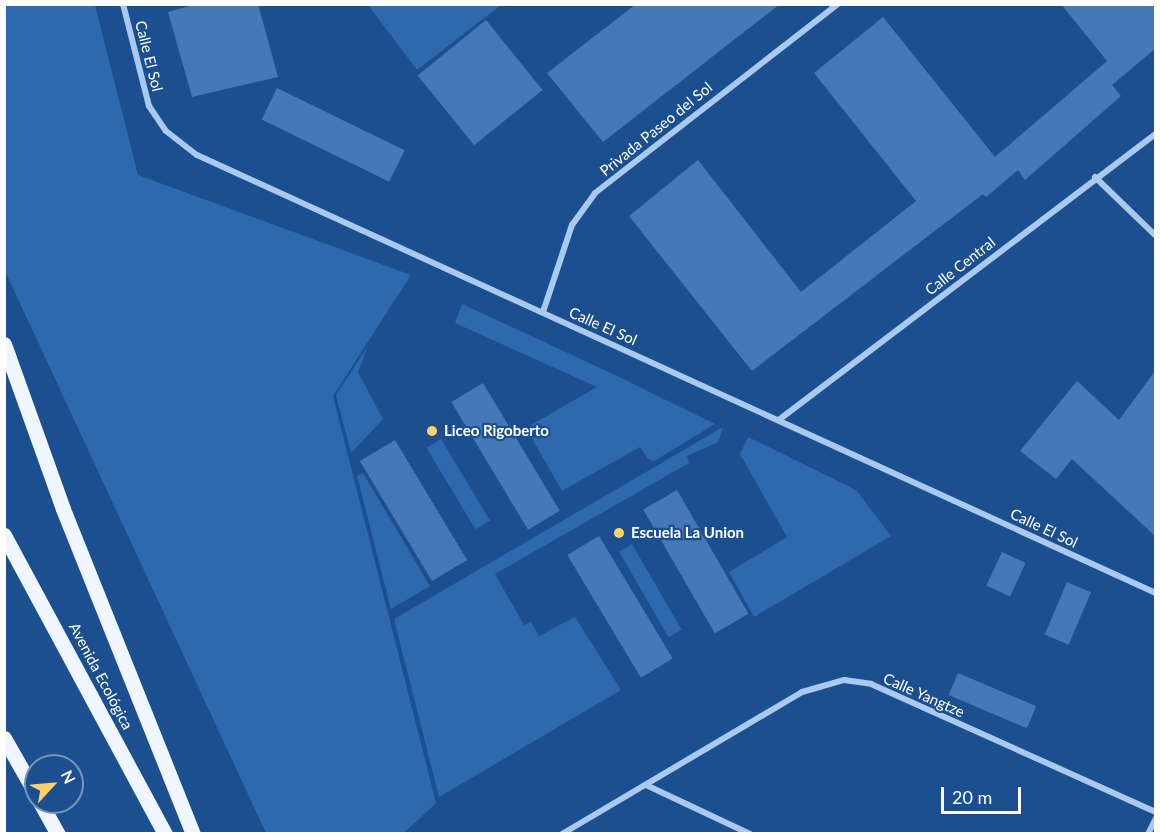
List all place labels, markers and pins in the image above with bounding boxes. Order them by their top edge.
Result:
place label: Liceo Rigoberto [444,422,549,440]
marker: Liceo Rigoberto [425,424,439,438]
place label: Escuela La Union [631,524,744,542]
marker: Escuela La Union [612,526,626,540]

